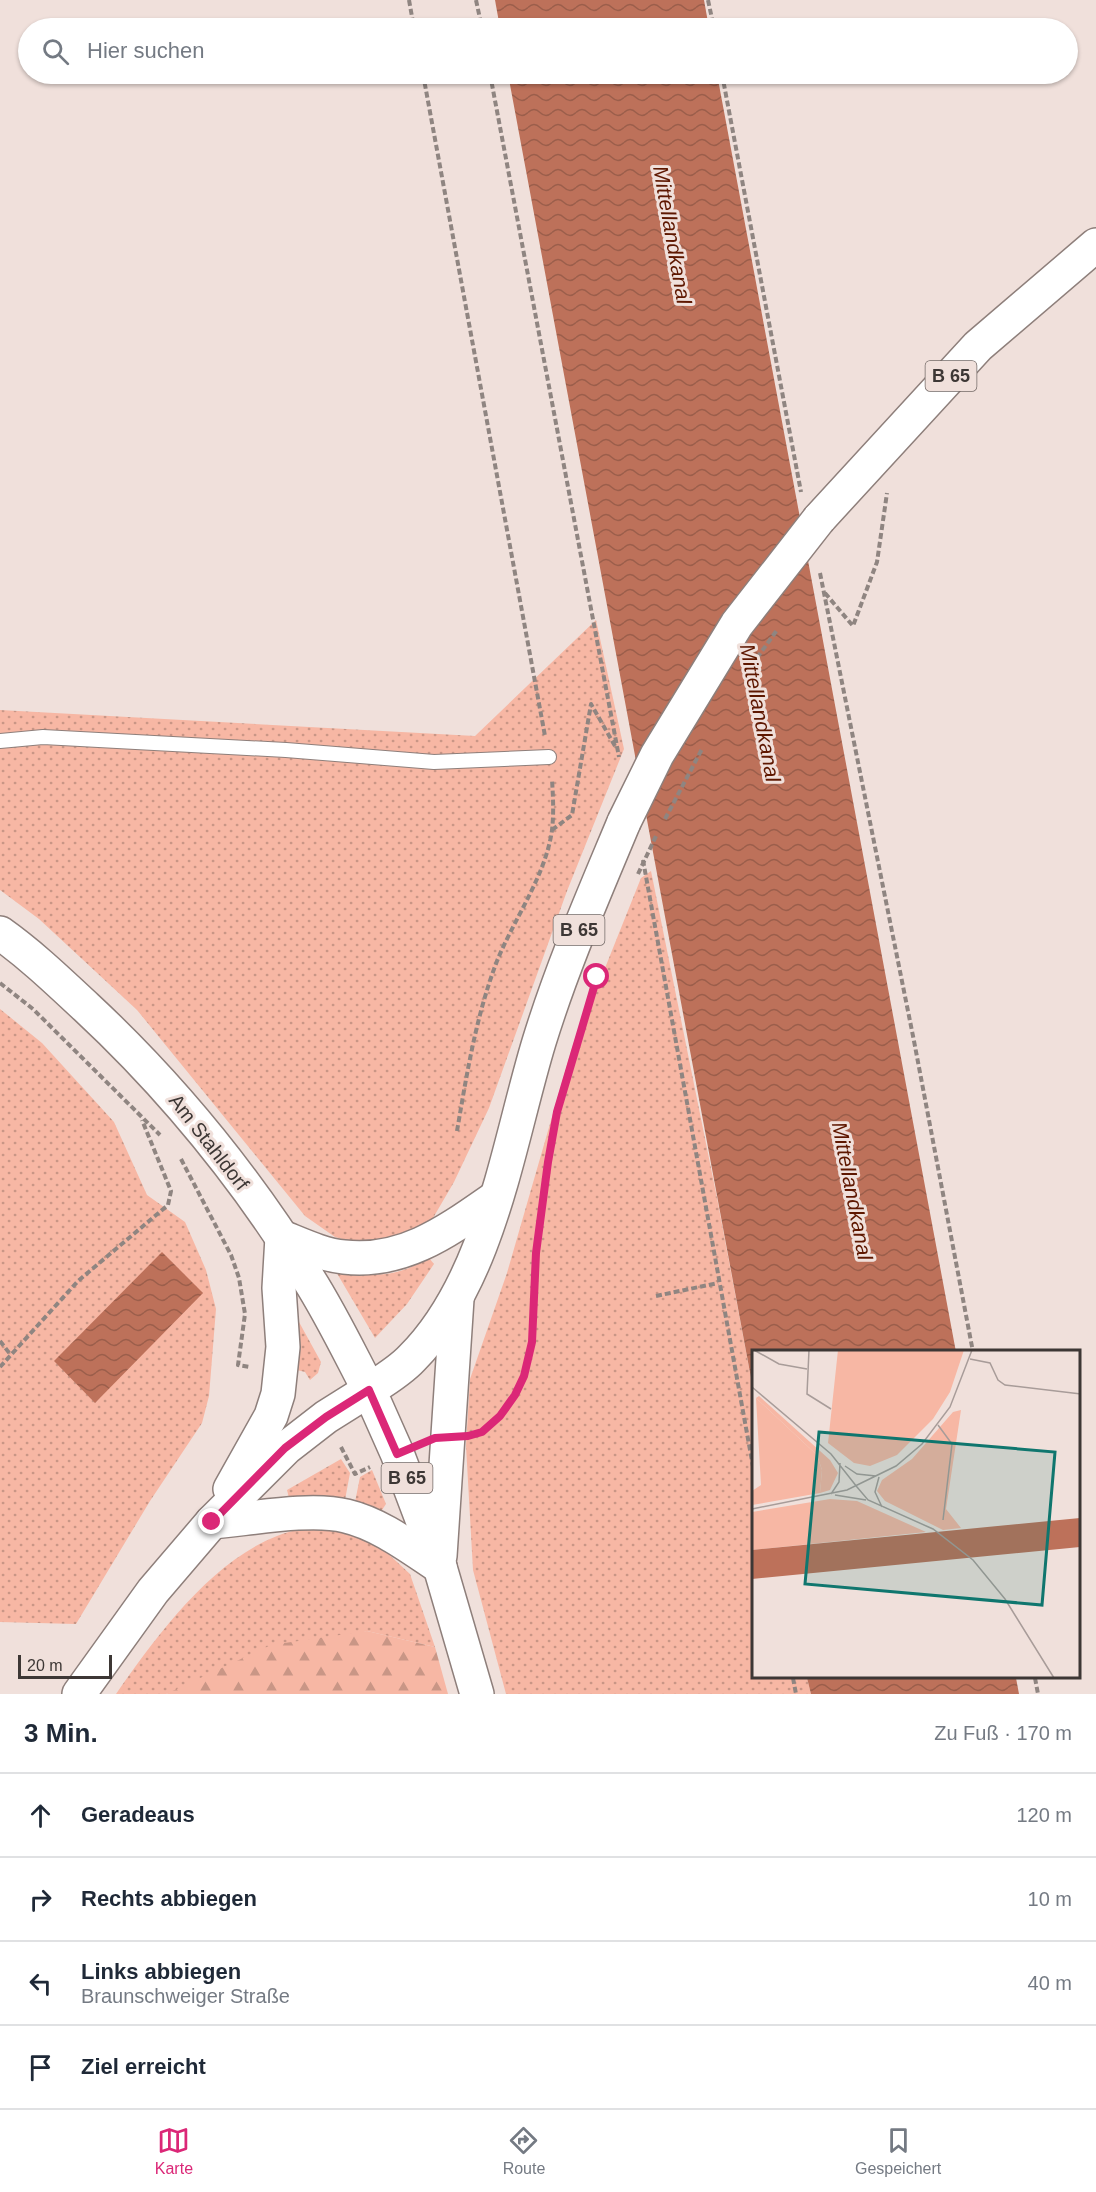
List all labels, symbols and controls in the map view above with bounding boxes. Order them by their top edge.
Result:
search box [18,18,1078,84]
icon: search [39,35,72,68]
text: Hier suchen [87,38,204,63]
water label: Mittellandkanal [649,164,696,307]
road number: B 65 [926,361,976,391]
water label: Mittellandkanal [736,642,785,785]
road number: B 65 [554,915,604,945]
route start [583,963,609,989]
street label: Am Stahldorf [165,1090,254,1195]
water label: Mittellandkanal [828,1120,877,1263]
inset map [752,1350,1081,1679]
road number: B 65 [382,1463,432,1493]
route end [198,1508,224,1534]
scale bar [18,1652,112,1680]
text: 20 m [27,1657,63,1674]
text: 3 Min. [24,1718,98,1748]
text: Zu Fuß · 170 m [934,1722,1072,1744]
icon: ahead [24,1799,57,1832]
text: Geradeaus [81,1802,195,1827]
text: 120 m [1016,1804,1072,1826]
icon: right [24,1883,57,1916]
text: Rechts abbiegen [81,1886,257,1911]
text: 10 m [1028,1888,1072,1910]
text: Links abbiegen [81,1959,241,1984]
icon: left [24,1967,57,2000]
text: 40 m [1028,1972,1072,1994]
text: Braunschweiger Straße [81,1985,290,2007]
icon: arrive [24,2051,57,2084]
text: Ziel erreicht [81,2054,206,2079]
tab: Karte [155,2124,193,2178]
tab: Route [503,2124,545,2178]
tab: Gespeichert [855,2124,941,2178]

